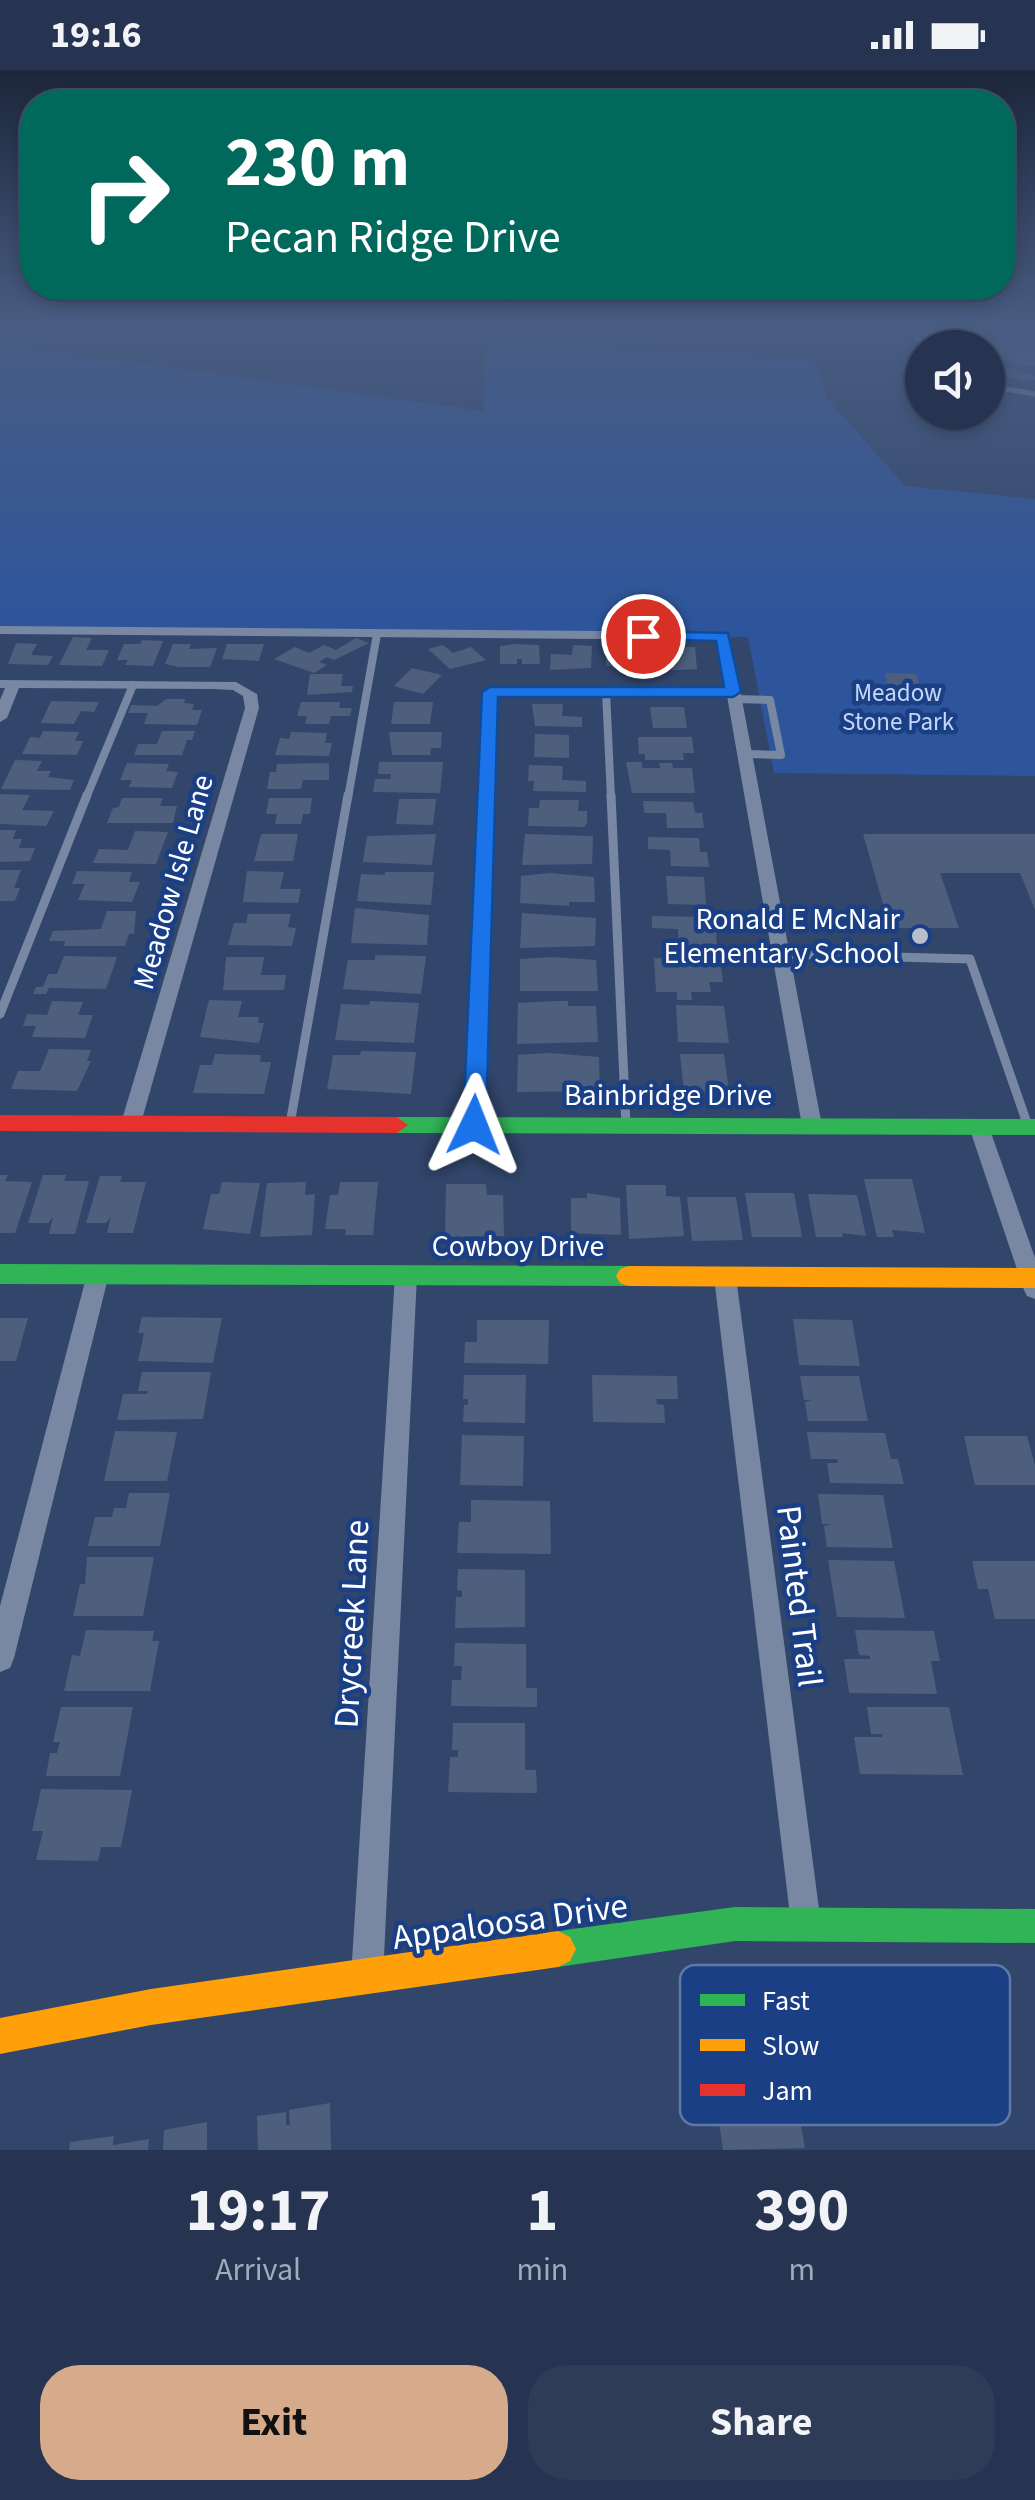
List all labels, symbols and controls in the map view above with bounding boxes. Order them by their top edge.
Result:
text: 19:16 [50,8,142,62]
text: 230 m [225,113,410,213]
icon: right [60,130,190,260]
text: Pecan Ridge Drive [225,206,561,270]
map controls [905,330,1005,430]
button: sound [905,330,1005,430]
pin [601,594,686,679]
icon: arrive [616,609,671,664]
park label: Meadow Stone Park [842,675,955,740]
street label: Meadow Isle Lane [122,770,225,995]
place label: Ronald E McNair Elementary School [664,898,901,975]
marker: Ronald E McNair Elementary School [909,925,931,947]
position arrow [422,1073,526,1177]
street label: Bainbridge Drive [564,1074,772,1117]
street label: Cowboy Drive [432,1225,604,1268]
street label: Painted Trail [763,1503,835,1690]
street label: Drycreek Lane [322,1519,382,1730]
street label: Appaloosa Drive [389,1881,631,1963]
legend [680,1965,1010,2125]
text: Fast [762,1981,810,2021]
text: Slow [762,2026,819,2066]
text: Jam [762,2071,813,2111]
text: 19:17 [186,2169,331,2254]
text: 1 [527,2169,558,2254]
text: 390 [754,2169,849,2254]
text: Arrival [215,2247,301,2293]
text: min [516,2247,568,2293]
text: m [788,2247,815,2293]
button: Exit [40,2365,508,2480]
button: Share [528,2365,995,2480]

